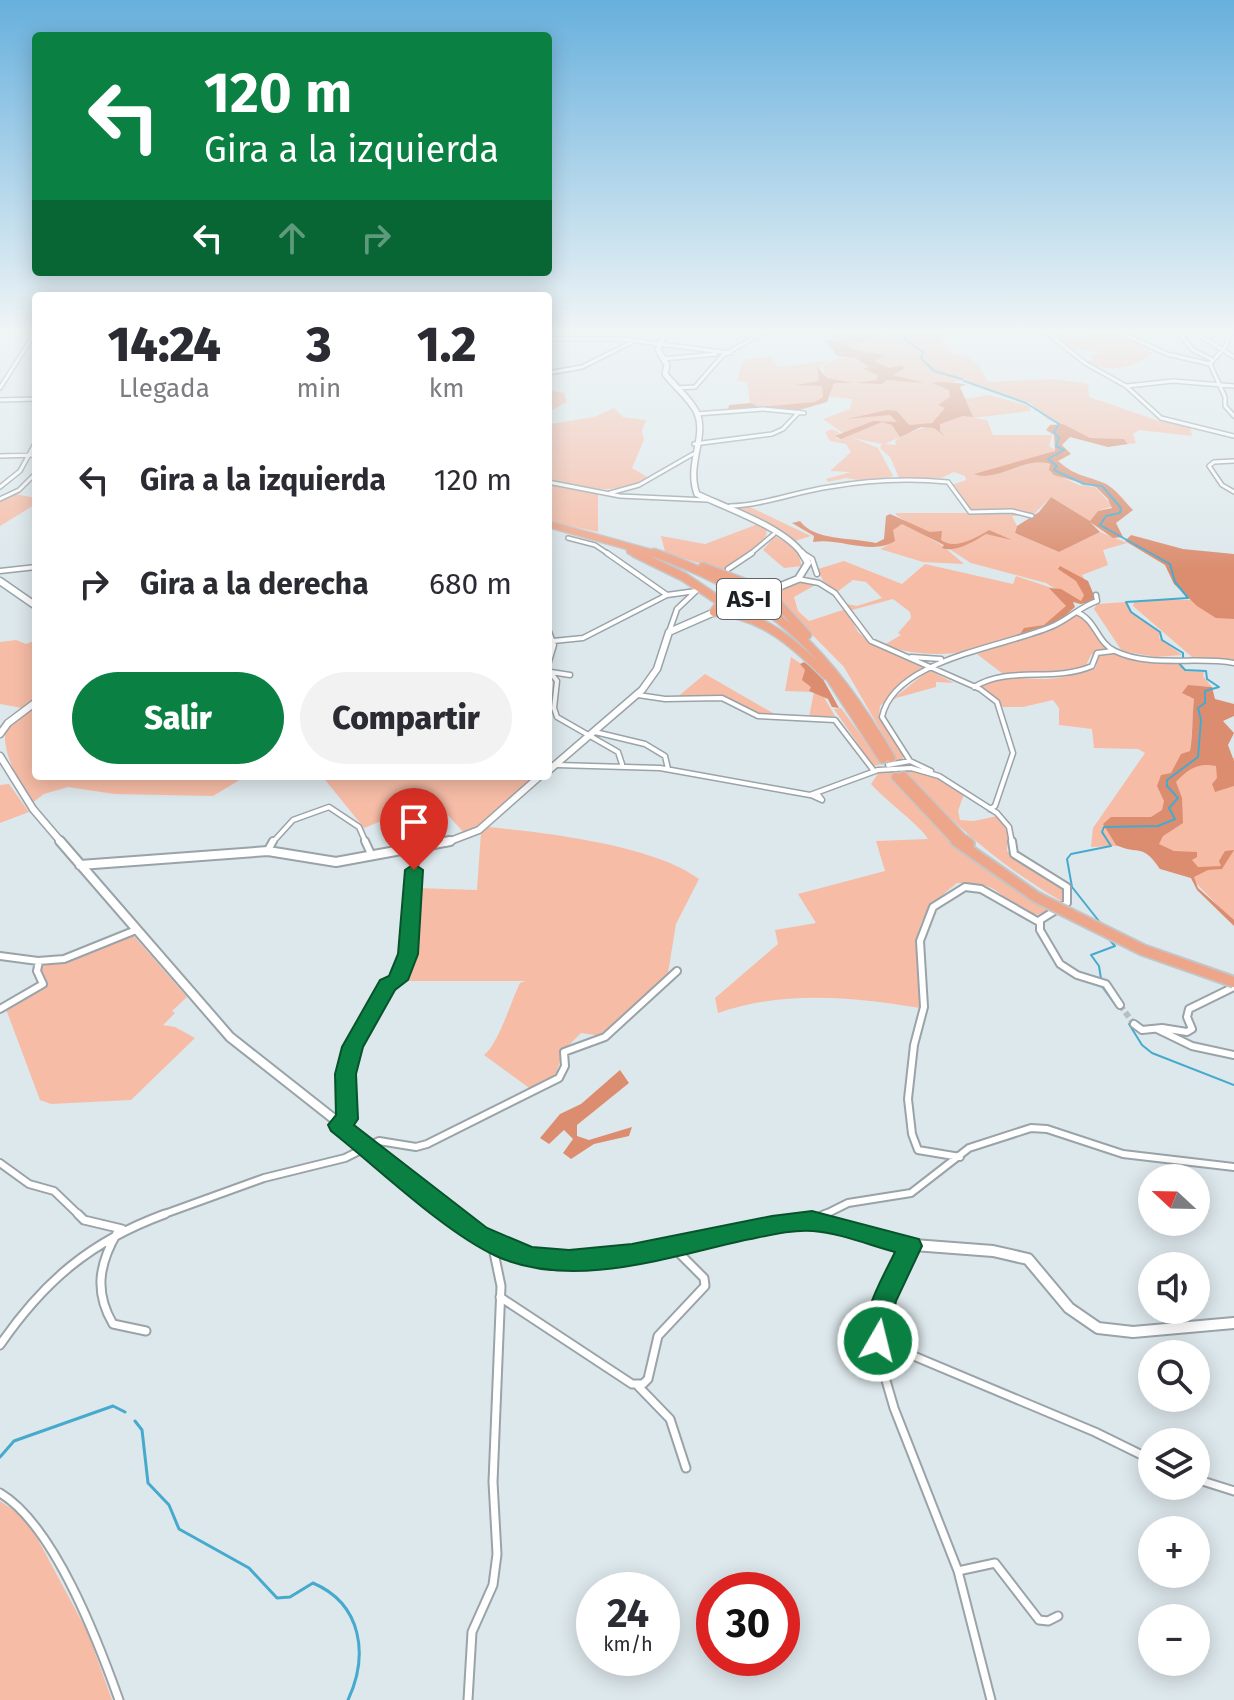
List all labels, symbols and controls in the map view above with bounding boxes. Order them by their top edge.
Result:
text: 120 m [204,60,352,127]
icon: left [72,64,176,168]
text: Gira a la izquierda [204,128,499,172]
icon: left [186,216,230,260]
icon: ahead [270,216,314,260]
icon: right [354,216,398,260]
text: 14:24 [108,316,221,374]
text: 3 [306,316,332,374]
text: 1.2 [417,316,476,374]
text: Llegada [119,373,210,404]
text: min [296,373,341,404]
text: km [429,373,464,404]
icon: left [72,458,116,502]
text: Gira a la izquierda [140,462,386,498]
text: 120 m [434,462,512,498]
icon: right [72,562,116,606]
text: Gira a la derecha [140,566,369,602]
text: 680 m [429,566,512,602]
road number: AS-I [717,579,781,619]
button: Salir [72,672,284,764]
button: Compartir [300,672,512,764]
pin [380,788,448,870]
icon: arrive [392,800,436,844]
north arrow [1138,1164,1210,1236]
map controls [1138,1164,1210,1676]
button: sound [1138,1252,1210,1324]
position arrow [836,1299,920,1383]
button: search [1138,1340,1210,1412]
button: layers [1138,1428,1210,1500]
button: + [1138,1516,1210,1588]
speed limit sign: 30 [696,1572,800,1676]
text: 24 [607,1590,649,1638]
button: − [1138,1604,1210,1676]
text: km/h [603,1632,653,1656]

